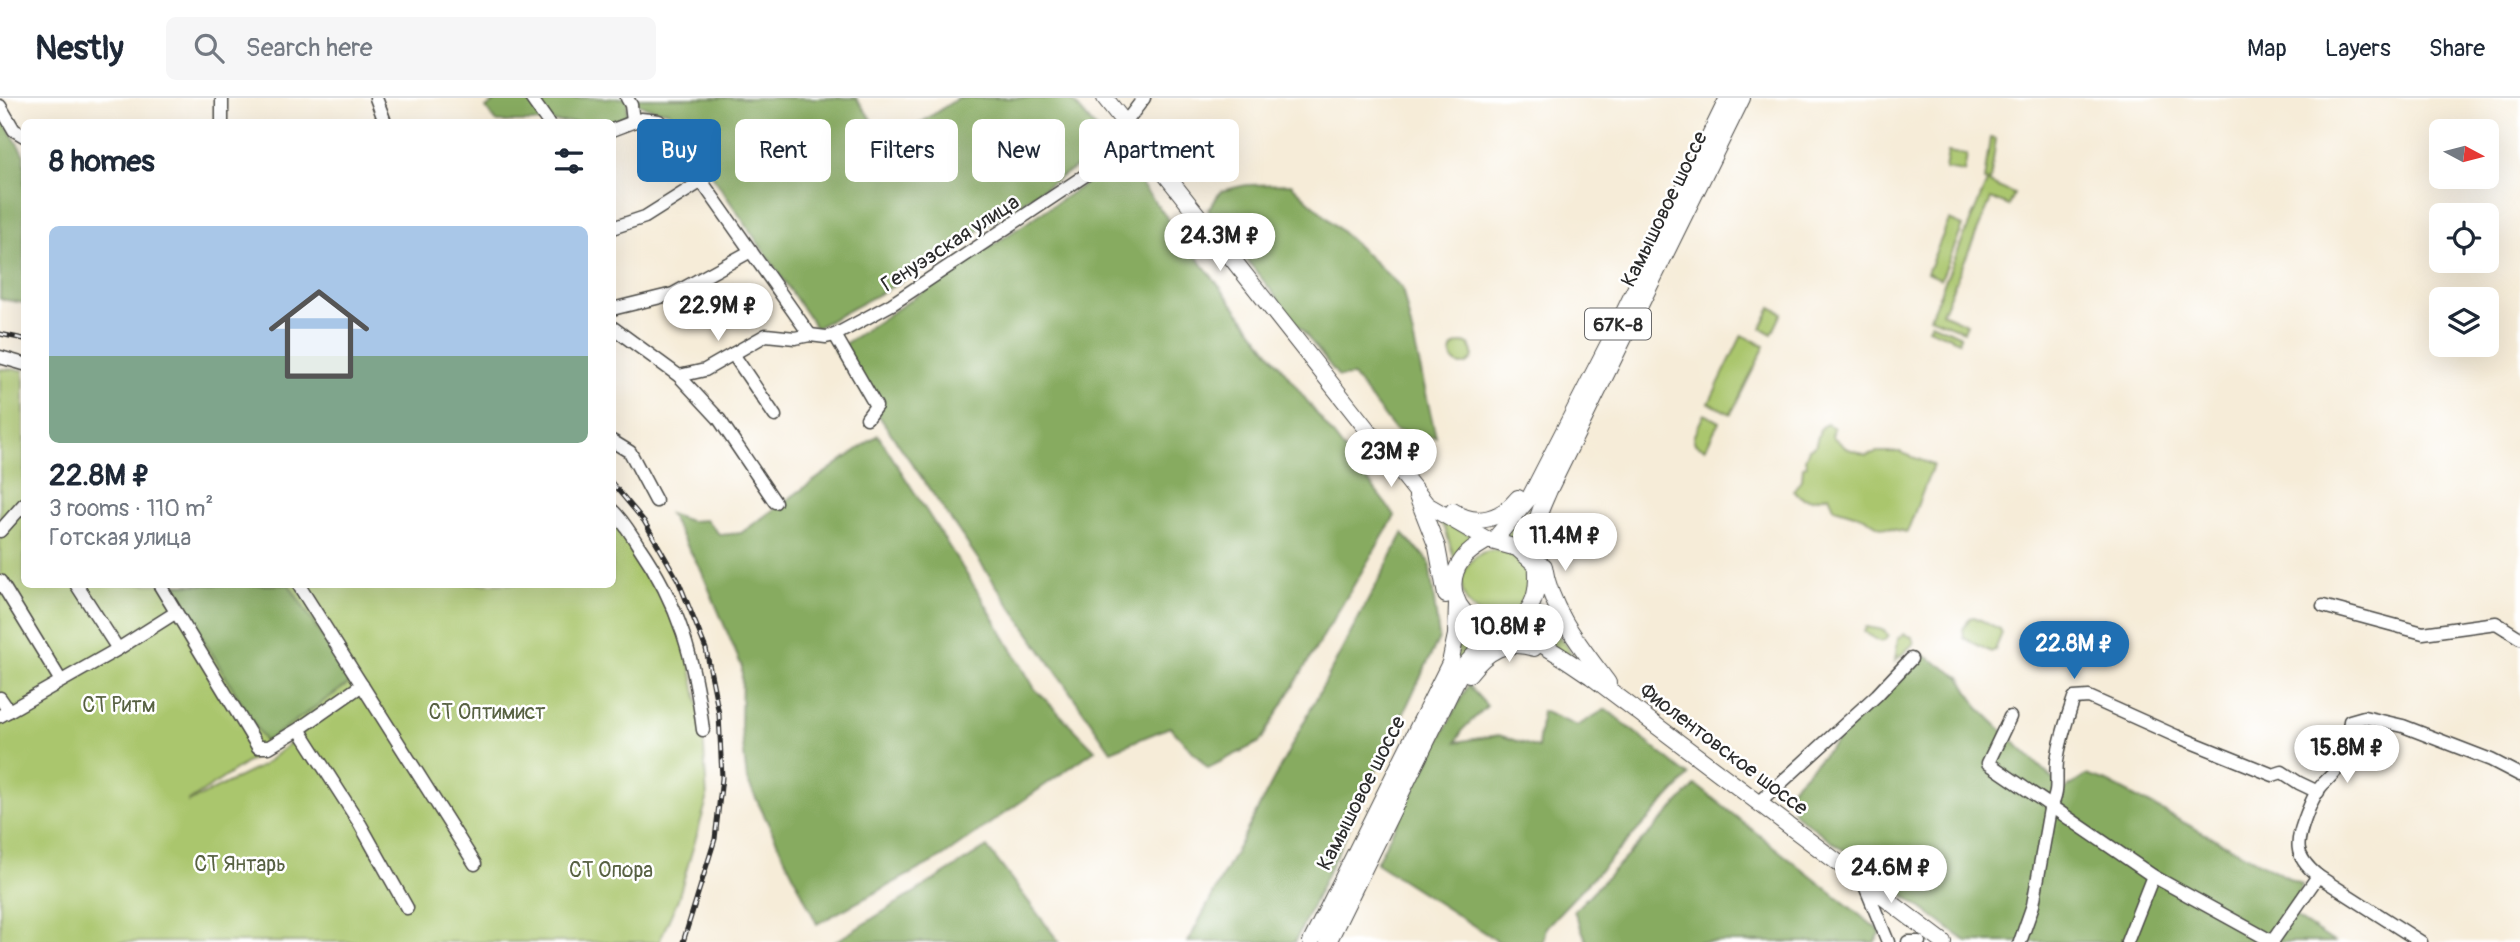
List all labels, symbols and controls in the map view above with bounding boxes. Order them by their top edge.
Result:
search box [166,17,656,80]
text: Nestly [35,28,124,69]
icon: search [190,29,228,67]
text: Search here [246,32,373,64]
text: Map [2247,34,2287,63]
text: Layers [2325,34,2391,63]
text: Share [2429,34,2485,63]
chip: Buy [637,119,721,182]
chip: Rent [735,119,831,182]
chip: Filters [845,119,958,182]
chip: New [972,119,1065,182]
chip: Apartment [1079,119,1239,182]
north arrow [2429,119,2499,189]
map controls [2429,119,2499,357]
street label: Камышовое шоссе [1615,126,1714,291]
icon: filters [550,142,588,180]
text: 8 homes [49,143,155,180]
street label: Генуэзская улица [876,189,1024,298]
button: locate [2429,203,2499,273]
pin: 24.3M ₽ [1155,214,1285,273]
text: 24.3M ₽ [1180,221,1260,250]
icon: home [256,271,382,397]
pin: 22.9M ₽ [653,284,783,343]
button: layers [2429,287,2499,357]
text: 22.9M ₽ [679,291,757,320]
road number: 67К-8 [1585,308,1651,340]
pin: 23M ₽ [1342,430,1440,489]
text: 23M ₽ [1361,437,1421,466]
text: 22.8M ₽ [49,457,150,494]
text: 3 rooms · 110 m² [49,494,213,523]
pin: 11.4M ₽ [1500,514,1630,573]
text: 11.4M ₽ [1529,521,1601,550]
text: Готская улица [49,523,191,552]
pin: 10.8M ₽ [1444,604,1574,664]
text: 10.8M ₽ [1471,612,1547,641]
pin: 22.8M ₽ [2009,622,2139,681]
text: 22.8M ₽ [2035,629,2113,658]
street label: Фиолентовское шоссе [1634,677,1814,822]
park label: СТ Ритм [82,692,156,719]
park label: СТ Оптимист [428,699,546,726]
street label: Камышовое шоссе [1311,711,1412,875]
pin: 15.8M ₽ [2282,726,2412,785]
text: 15.8M ₽ [2310,733,2384,762]
pin: 24.6M ₽ [1826,846,1956,905]
park label: СТ Янтарь [194,851,286,878]
text: 24.6M ₽ [1851,853,1931,882]
park label: СТ Опора [569,857,653,884]

